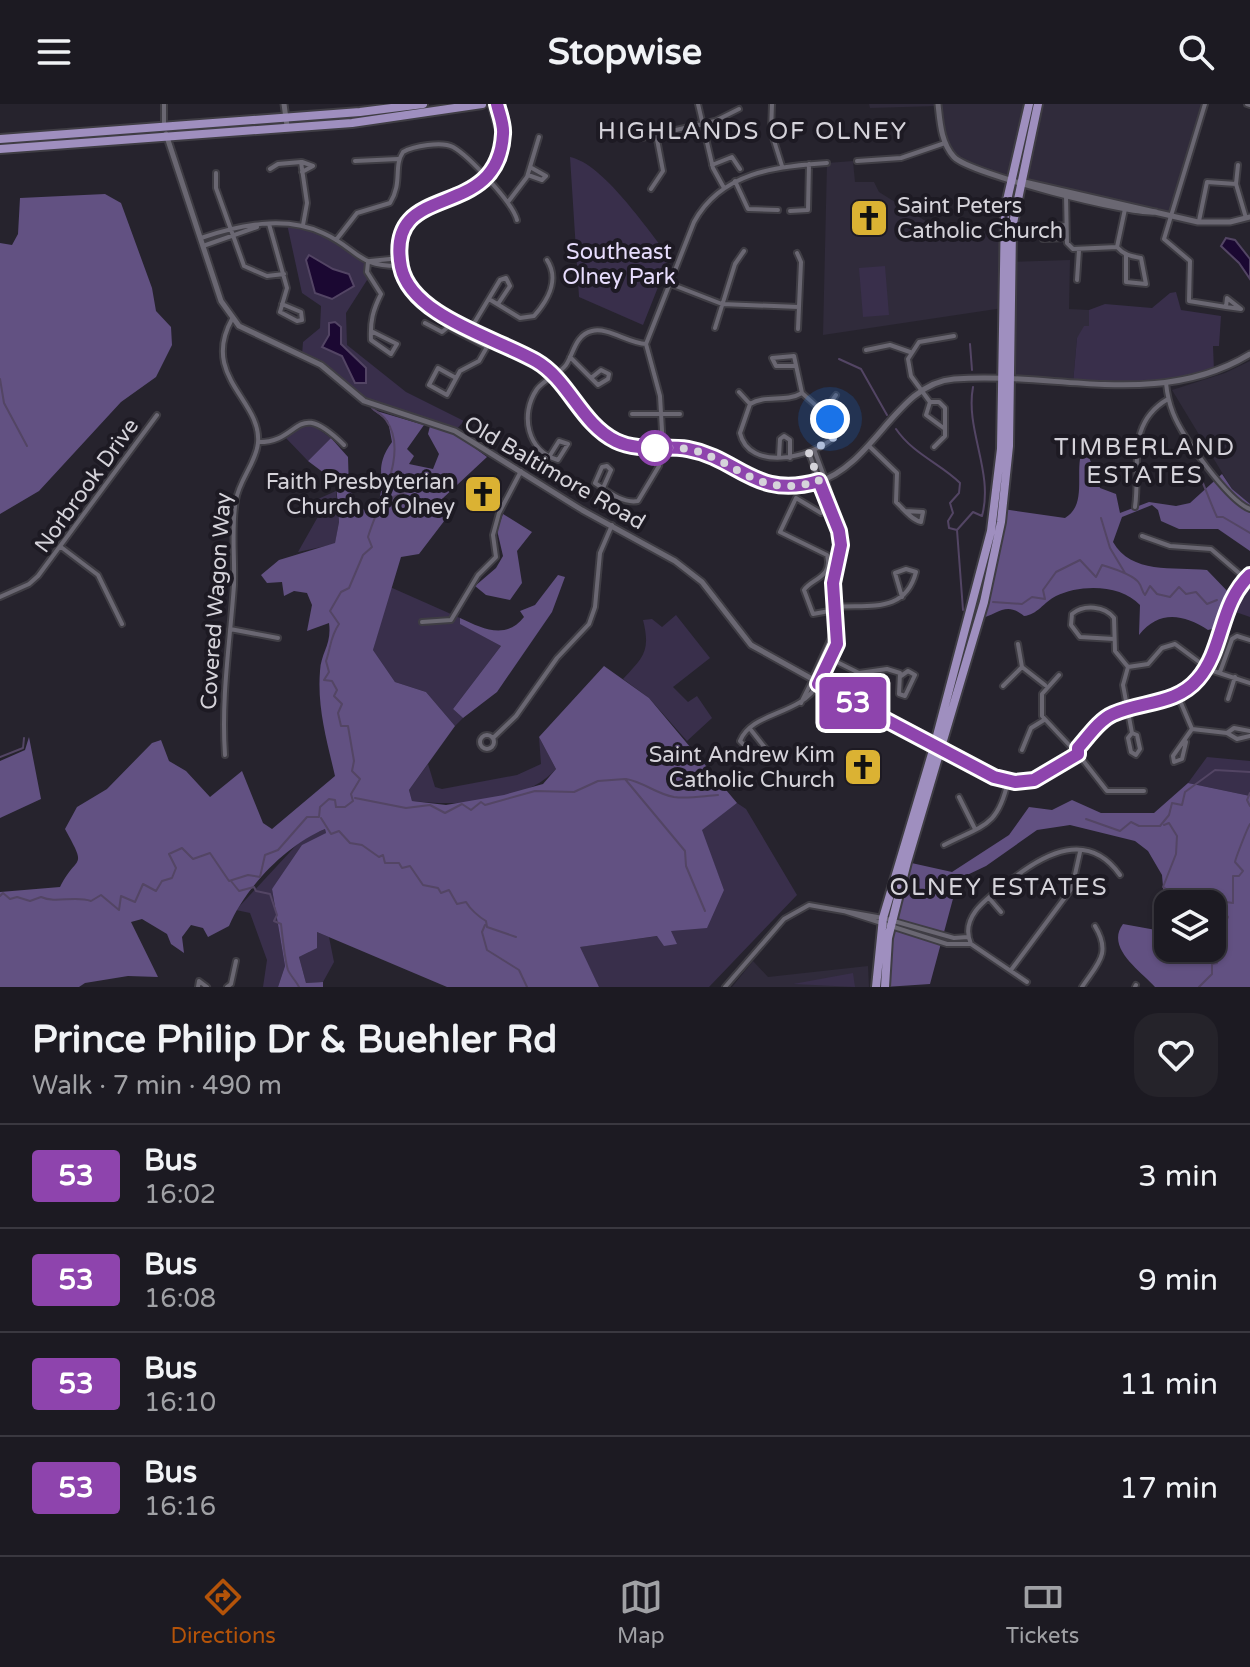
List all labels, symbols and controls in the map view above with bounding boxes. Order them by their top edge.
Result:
icon: menu [32,30,76,74]
icon: search [1174,30,1218,74]
text: Stopwise [548,31,702,74]
district label: HIGHLANDS OF OLNEY [598,117,908,146]
place label: Saint Peters Catholic Church [897,193,1063,244]
church icon: Saint Peters Catholic Church [848,197,890,239]
park label: Southeast Olney Park [562,239,676,290]
your location [810,399,850,439]
street label: Old Baltimore Road [459,410,650,535]
street label: Norbrook Drive [29,413,144,558]
unlabelled marker [638,431,672,465]
district label: TIMBERLAND ESTATES [1054,433,1236,490]
place label: Faith Presbyterian Church of Olney [266,469,455,520]
church icon: Faith Presbyterian Church of Olney [462,473,504,515]
street label: Covered Wagon Way [195,491,237,711]
line badge: 53 [817,677,889,729]
text: 53 [835,686,871,720]
place label: Saint Andrew Kim Catholic Church [649,742,835,793]
church icon: Saint Andrew Kim Catholic Church [842,746,884,788]
district label: OLNEY ESTATES [890,873,1108,902]
map controls [1154,890,1226,962]
button: layers [1154,890,1226,962]
button: heart [1134,1013,1218,1097]
text: Prince Philip Dr & Buehler Rd [32,1017,557,1063]
text: Walk · 7 min · 490 m [32,1070,282,1101]
text: Bus [144,1142,197,1179]
text: 3 min [1138,1158,1218,1195]
text: 53 [58,1159,94,1193]
text: 16:02 [144,1179,216,1210]
text: Bus [144,1246,197,1283]
text: 9 min [1138,1262,1218,1299]
text: 53 [58,1263,94,1297]
text: 16:08 [144,1283,216,1314]
text: Bus [144,1350,197,1387]
text: 11 min [1119,1366,1218,1403]
text: 53 [58,1367,94,1401]
text: 16:10 [144,1387,216,1418]
text: Bus [144,1454,197,1491]
text: 17 min [1119,1470,1218,1507]
text: 53 [58,1471,94,1505]
text: 16:16 [144,1491,216,1522]
tab: Directions [171,1575,276,1649]
tab: Map [617,1575,665,1649]
tab: Tickets [1006,1575,1079,1649]

